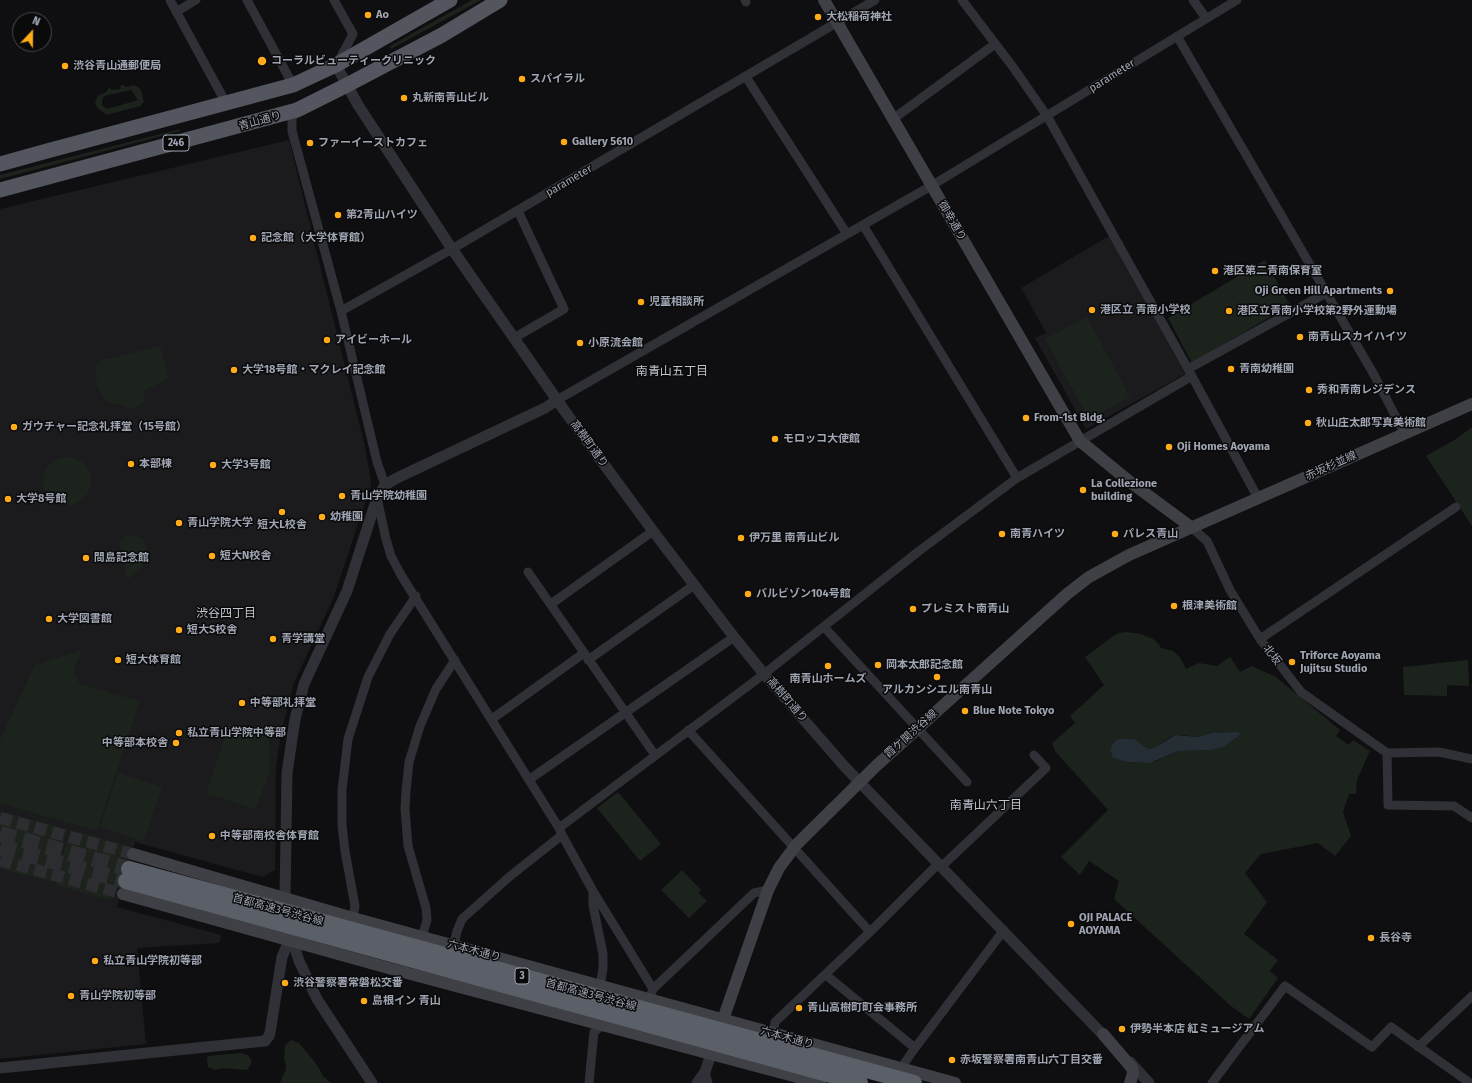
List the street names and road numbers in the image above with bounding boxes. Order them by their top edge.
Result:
street label: parameter [1087,57,1137,95]
street label: 青山通り [237,109,283,133]
road number: 246 [163,135,189,151]
street label: parameter [543,162,595,200]
street label: 御幸通り [935,199,969,243]
street label: 高樹町通り [567,418,611,470]
street label: 赤坂杉並線 [1303,449,1359,483]
street label: 北坂 [1260,642,1284,668]
street label: 高樹町通り [764,675,810,725]
street label: 霞ケ関渋谷線 [882,707,940,761]
street label: 首都高速3号渋谷線 [231,892,325,928]
street label: 六本木通り [446,938,502,964]
road number: 3 [515,968,529,984]
street label: 首都高速3号渋谷線 [544,977,638,1013]
street label: 六本木通り [759,1025,815,1051]

